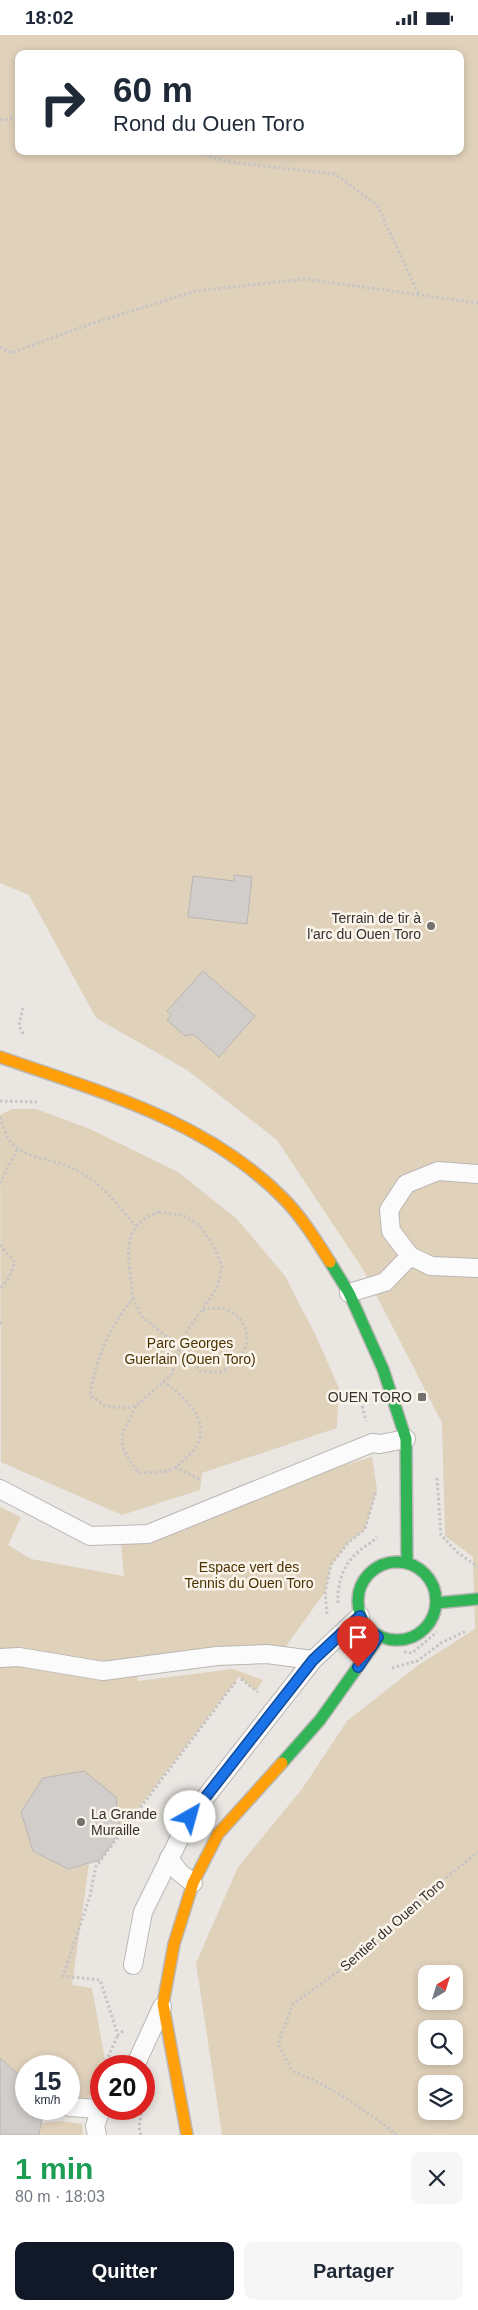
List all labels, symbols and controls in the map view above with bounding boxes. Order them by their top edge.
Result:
text: 18:02 [25,7,74,28]
icon: right [30,70,95,135]
text: 60 m [113,70,193,109]
text: Rond du Ouen Toro [113,111,305,136]
place label: Terrain de tir à l'arc du Ouen Toro [307,910,421,942]
marker: Terrain de tir à l'arc du Ouen Toro [425,920,437,932]
park label: Parc Georges Guerlain (Ouen Toro) [124,1335,256,1367]
place label: OUEN TORO [328,1389,412,1405]
marker: OUEN TORO [416,1391,428,1403]
park label: Espace vert des Tennis du Ouen Toro [185,1559,314,1591]
pin [337,1616,379,1667]
icon: arrive [344,1623,372,1651]
position arrow [163,1790,215,1842]
place label: La Grande Muraille [91,1806,157,1838]
marker: La Grande Muraille [75,1816,87,1828]
street label: Sentier du Ouen Toro [337,1875,448,1975]
north arrow [418,1965,462,2010]
map controls [418,1965,463,2120]
button: search [418,2020,463,2065]
speed limit sign: 20 [90,2055,155,2120]
text: 15 [34,2067,61,2095]
button: layers [418,2075,463,2120]
text: km/h [34,2093,61,2107]
text: 1 min [15,2152,93,2185]
button: close [411,2152,463,2204]
text: 80 m · 18:03 [15,2188,105,2205]
button: Quitter [15,2242,234,2300]
button: Partager [244,2242,463,2300]

